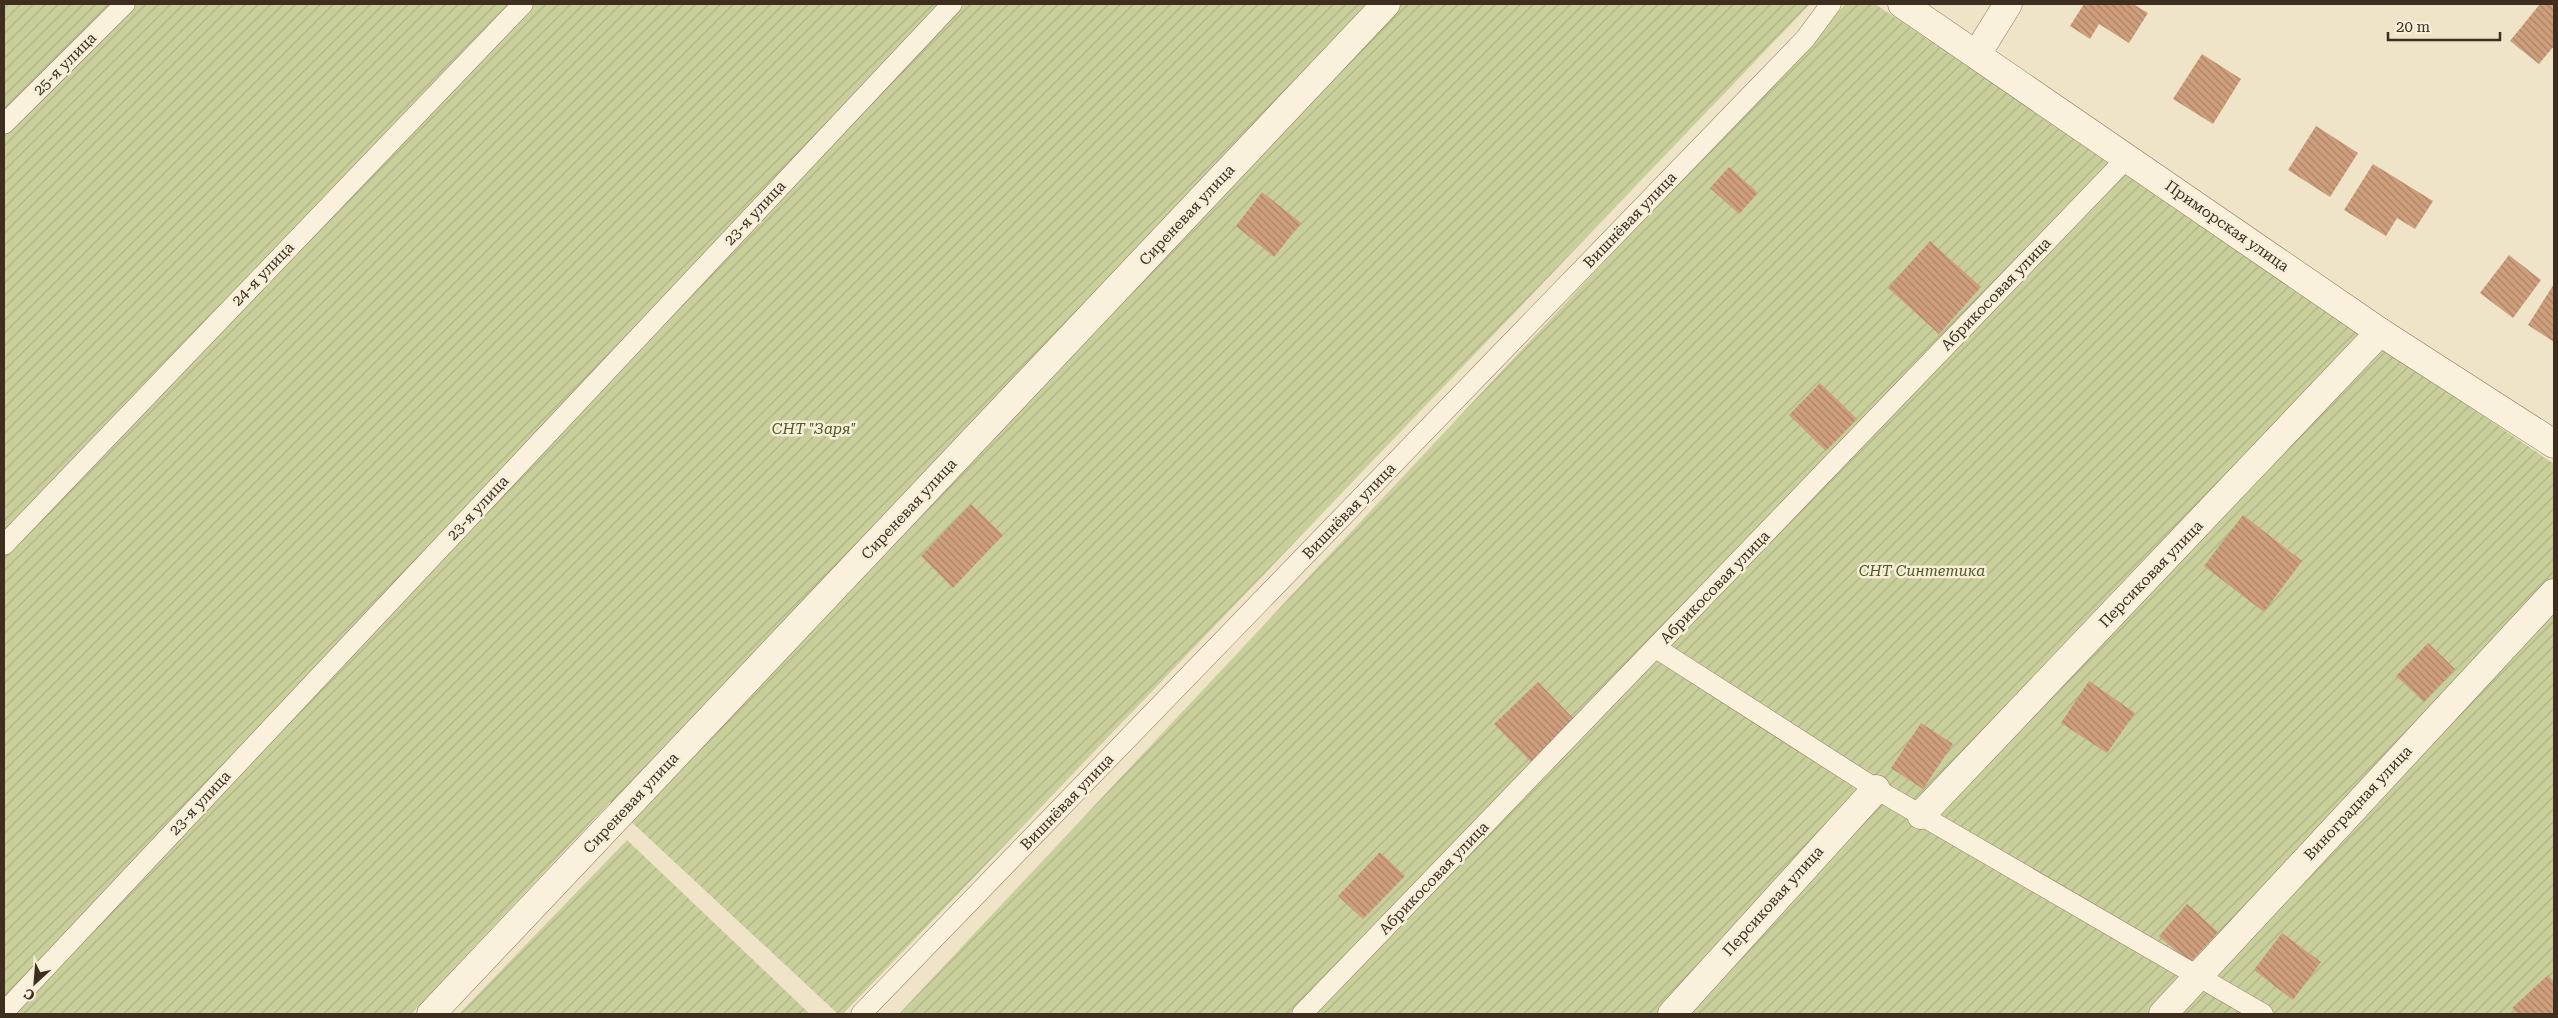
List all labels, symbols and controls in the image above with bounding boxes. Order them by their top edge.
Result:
scale bar [2388,10,2500,42]
text: 20 m [2396,18,2431,36]
street label: 25-я улица [30,29,100,99]
street label: Сиреневая улица [1136,161,1238,269]
street label: Вишнёвая улица [1580,168,1680,272]
street label: Приморская улица [2162,176,2292,276]
street label: 23-я улица [721,177,789,249]
street label: Абрикосовая улица [1937,234,2055,354]
street label: 24-я улица [228,238,298,310]
park label: СНТ "Заря" [772,420,856,438]
street label: Сиреневая улица [858,455,960,563]
street label: Вишнёвая улица [1299,459,1399,563]
street label: 23-я улица [444,472,512,544]
street label: Персиковая улица [2095,517,2207,631]
street label: Абрикосовая улица [1656,527,1774,647]
park label: СНТ Синтетика [1859,562,1985,580]
street label: Виноградная улица [2300,742,2416,864]
street label: Сиреневая улица [580,749,682,857]
street label: Вишнёвая улица [1017,750,1117,854]
street label: 23-я улица [166,767,234,839]
street label: Абрикосовая улица [1375,818,1493,938]
street label: Персиковая улица [1719,842,1827,960]
north arrow [10,958,60,1008]
text: С [21,985,37,1004]

